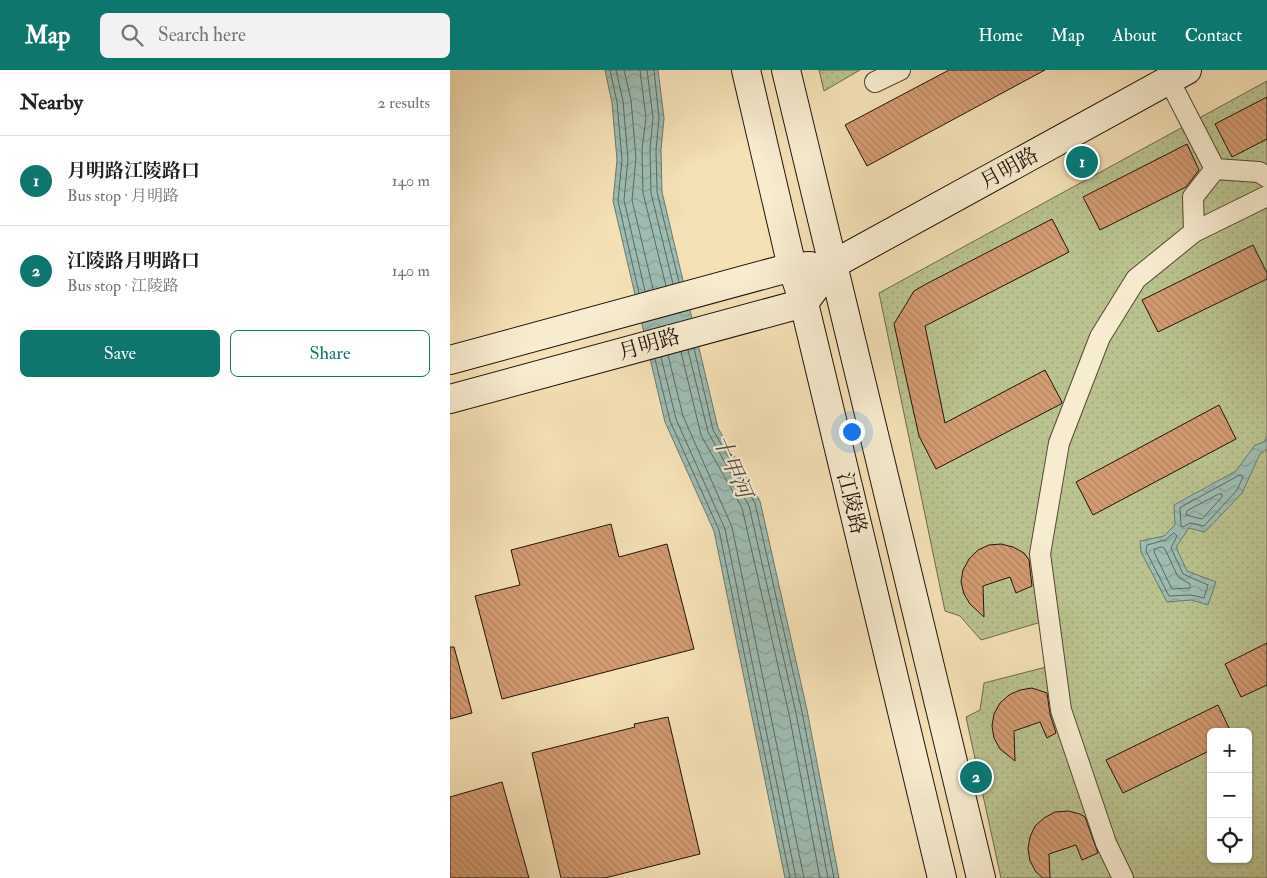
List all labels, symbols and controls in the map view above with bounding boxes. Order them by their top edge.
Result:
search box [100,13,450,58]
text: Map [25,20,70,51]
icon: search [118,21,146,49]
text: Search here [158,23,246,47]
text: Home [978,24,1023,47]
text: Map [1051,24,1085,47]
text: About [1113,24,1157,47]
text: Contact [1185,24,1242,47]
text: Nearby [20,89,83,116]
text: 2 results [377,93,430,113]
street label: 月明路 [975,141,1043,196]
pin: 1 [1066,143,1098,181]
text: 月明路江陵路口 [67,159,200,183]
text: 1 [33,171,39,191]
text: 140 m [392,171,430,191]
text: Bus stop · 月明路 [67,186,179,206]
text: 江陵路月明路口 [67,249,200,273]
text: 2 [32,261,40,281]
text: 140 m [392,261,430,281]
text: Bus stop · 江陵路 [67,276,179,296]
street label: 月明路 [615,323,683,366]
button: Save [20,330,220,377]
button: Share [230,330,430,377]
your location [839,419,865,445]
water label: 十甲河 [706,431,759,506]
street label: 江陵路 [831,469,872,537]
map controls [1207,728,1252,863]
button: + [1207,728,1252,773]
pin: 2 [960,758,992,796]
button: − [1207,773,1252,818]
button: locate [1207,818,1252,863]

